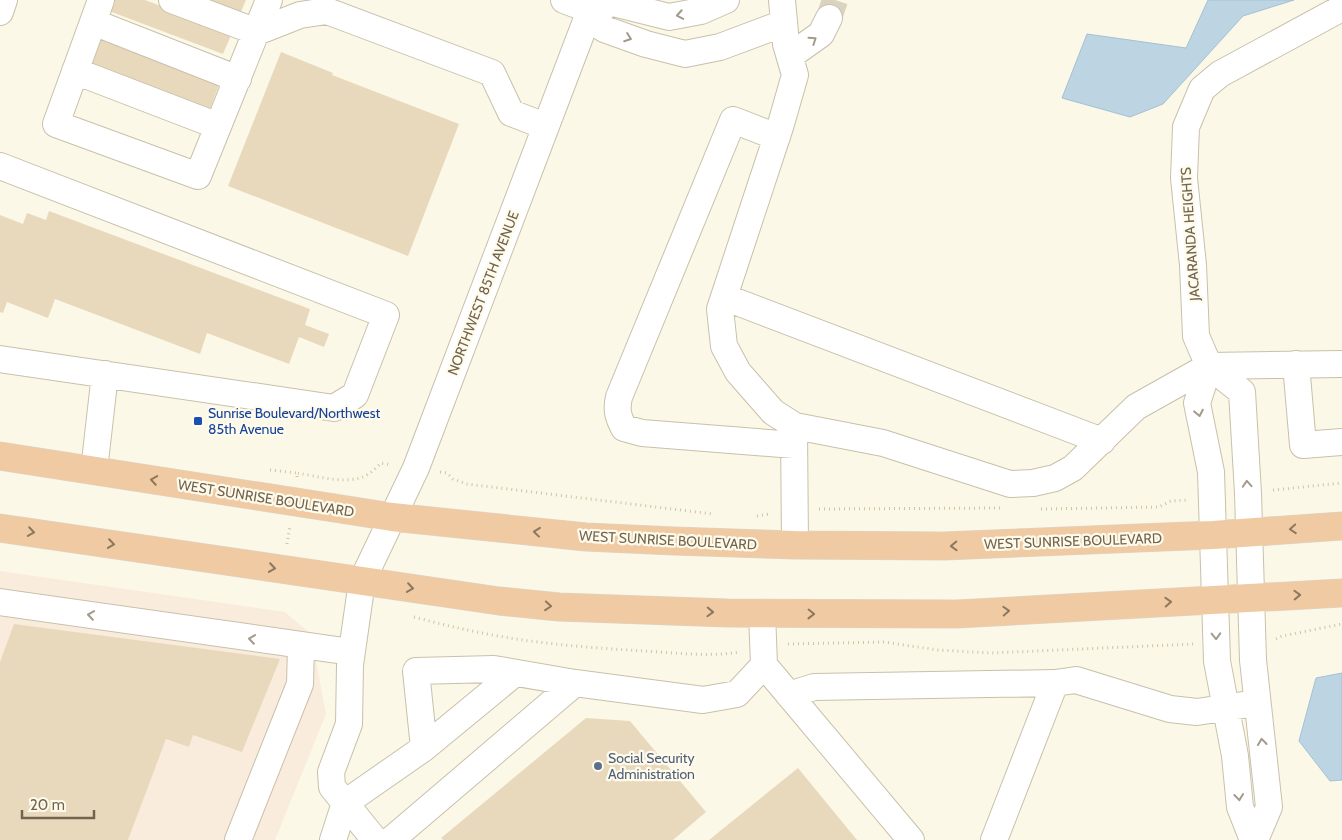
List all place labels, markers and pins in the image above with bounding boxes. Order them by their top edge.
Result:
place label: Sunrise Boulevard/Northwest 85th Avenue [208,404,381,438]
marker: Sunrise Boulevard/Northwest 85th Avenue [192,415,204,427]
place label: Social Security Administration [608,749,695,783]
marker: Social Security Administration [592,760,604,772]

